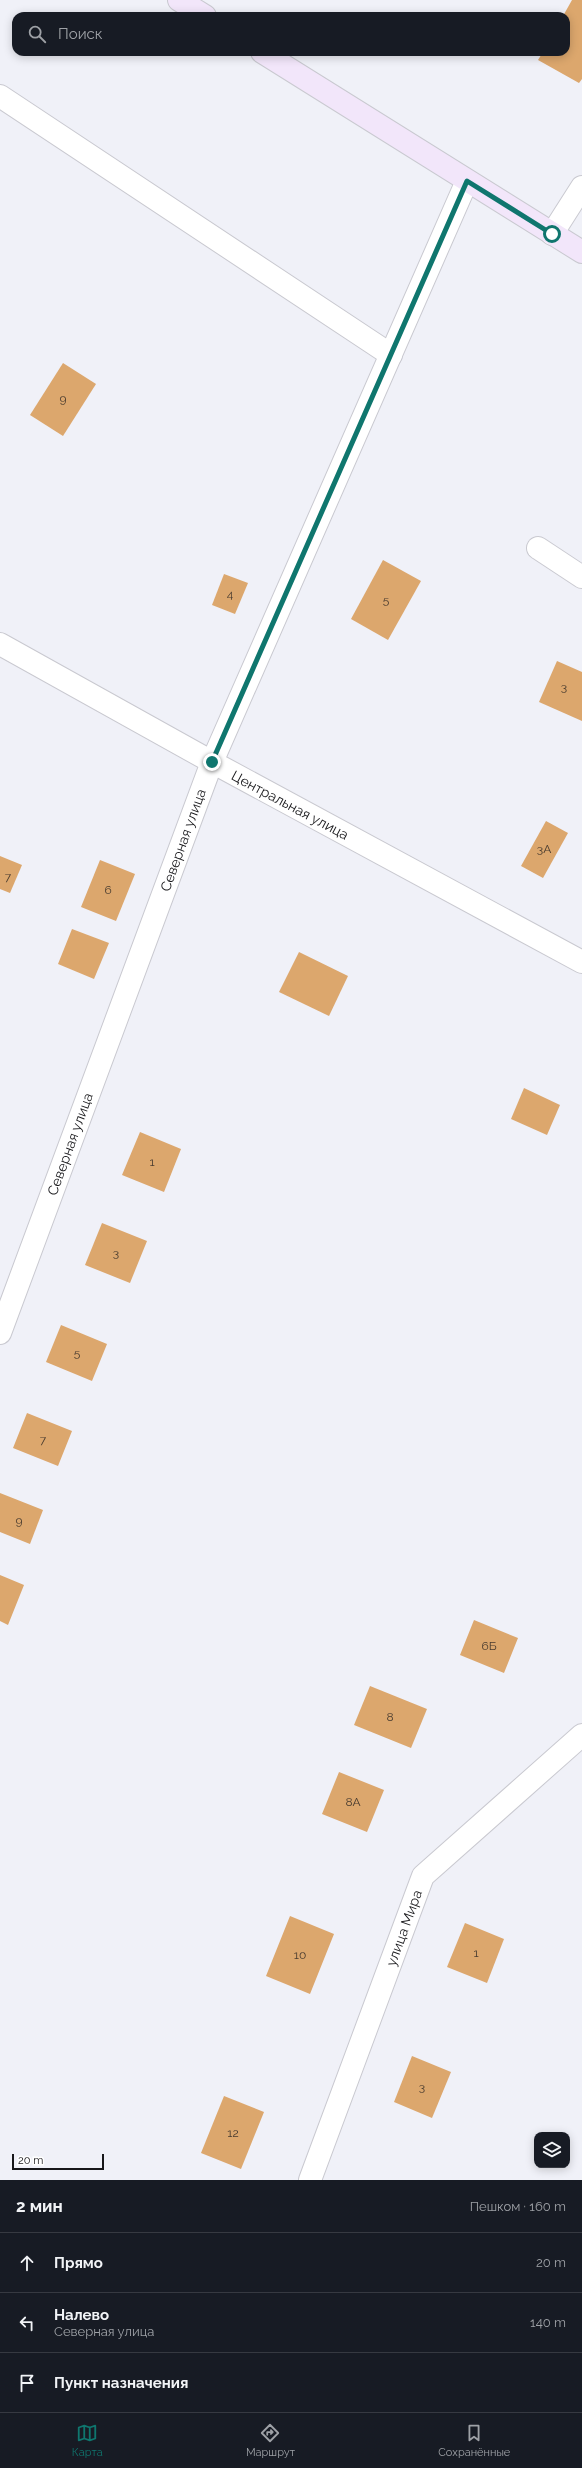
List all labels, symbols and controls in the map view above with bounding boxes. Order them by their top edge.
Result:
search box [12,12,570,56]
icon: search [26,23,48,45]
text: Поиск [58,25,103,43]
route start [543,225,561,243]
house number: 9 [59,392,67,406]
house number: 4 [227,587,234,601]
house number: 5 [383,593,390,607]
house number: 3 [561,680,567,694]
route end [203,753,221,771]
street label: Центральная улица [229,767,351,843]
street label: Северная улица [157,787,209,893]
house number: 3А [537,842,551,856]
house number: 7 [5,870,12,884]
house number: 6 [104,883,112,897]
street label: Северная улица [44,1091,96,1197]
house number: 1 [149,1155,155,1169]
house number: 3 [113,1246,119,1260]
house number: 5 [74,1346,81,1360]
house number: 7 [40,1433,47,1447]
house number: 9 [15,1514,23,1528]
house number: 6Б [481,1639,497,1653]
house number: 8 [386,1710,394,1724]
house number: 8А [345,1795,361,1809]
street label: улица Мира [383,1888,425,1968]
house number: 1 [473,1946,479,1960]
house number: 10 [294,1948,306,1962]
house number: 3 [419,2080,425,2094]
house number: 12 [227,2126,239,2140]
map controls [534,2132,570,2168]
button: layers [534,2132,570,2168]
scale bar [12,2152,104,2171]
text: 20 m [18,2154,43,2167]
text: 2 мин [16,2196,63,2216]
text: Пешком · 160 m [470,2199,566,2214]
icon: ahead [16,2252,38,2274]
text: Прямо [54,2254,103,2272]
text: 20 m [536,2255,566,2270]
text: Налево [54,2306,109,2324]
icon: left [16,2312,38,2334]
text: 140 m [530,2315,566,2330]
text: Северная улица [54,2324,154,2339]
icon: arrive [16,2372,38,2394]
text: Пункт назначения [54,2374,188,2392]
tab: Карта [72,2422,103,2459]
tab: Маршрут [246,2422,295,2459]
tab: Сохранённые [438,2422,510,2459]

